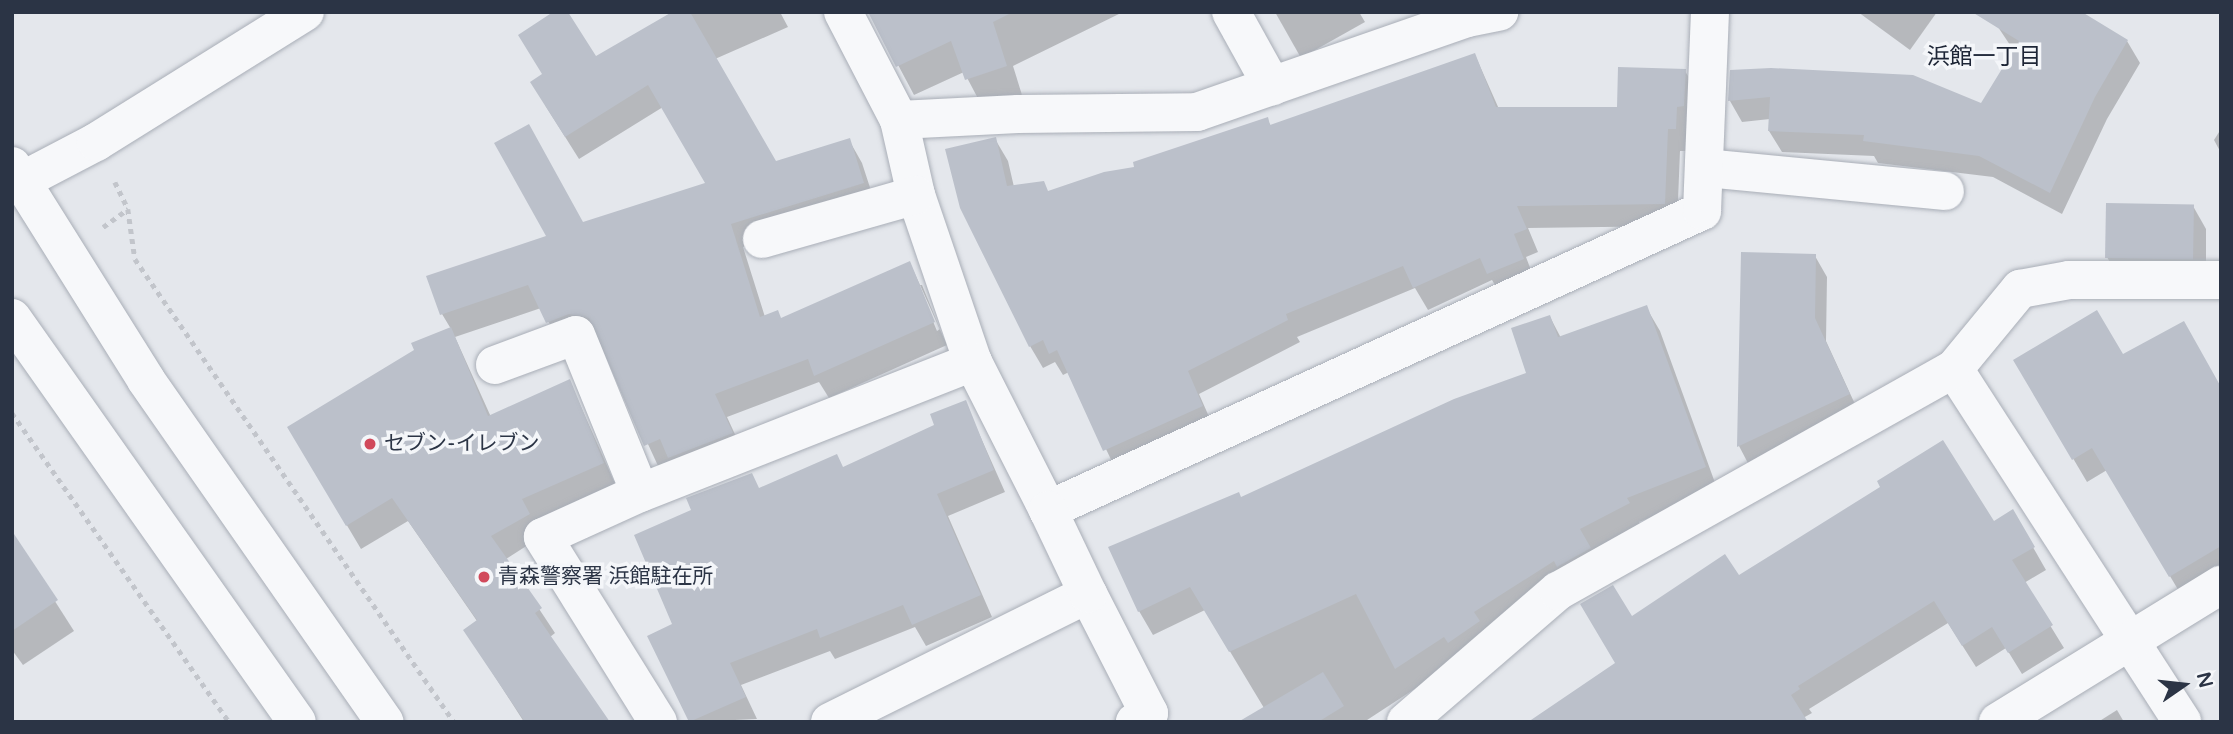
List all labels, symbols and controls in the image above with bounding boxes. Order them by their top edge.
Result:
district label: 浜館一丁目 [1927,43,2041,71]
place label: セブン-イレブン [384,431,540,457]
marker: セブン-イレブン [362,436,378,452]
place label: 青森警察署 浜館駐在所 [498,564,713,590]
marker: 青森警察署 浜館駐在所 [476,569,492,585]
north arrow [2149,650,2219,720]
text: N [2192,670,2217,690]

